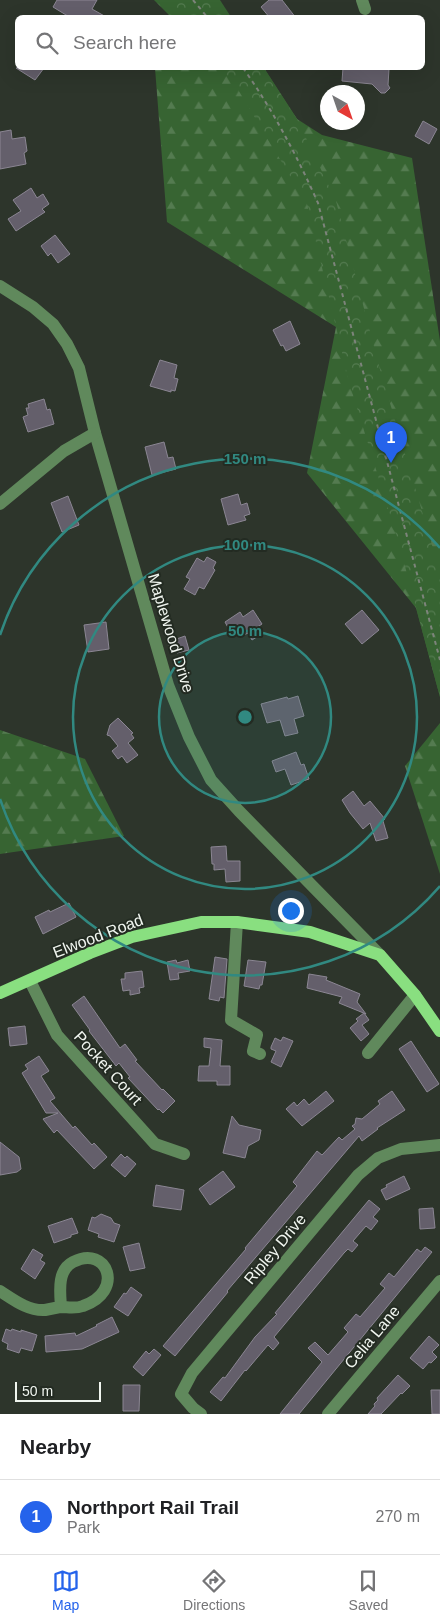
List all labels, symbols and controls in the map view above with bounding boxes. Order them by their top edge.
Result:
search box [15,15,425,70]
icon: search [33,29,61,57]
text: Search here [73,32,177,53]
north arrow [320,85,365,130]
pin: 1 [375,422,407,463]
text: 150 m [224,450,266,467]
text: 100 m [224,536,266,553]
street label: Maplewood Drive [145,571,197,695]
text: 50 m [228,622,262,639]
centre of rings [236,708,254,726]
your location [278,898,304,924]
street label: Elwood Road [51,911,145,961]
street label: Pocket Court [71,1028,146,1108]
street label: Ripley Drive [241,1210,309,1287]
street label: Celia Lane [341,1302,403,1372]
scale bar [15,1379,101,1402]
text: 50 m [22,1383,53,1399]
text: Nearby [20,1435,91,1458]
text: Northport Rail Trail [67,1497,239,1518]
text: 1 [32,1508,40,1525]
text: 270 m [376,1508,420,1525]
text: Park [67,1519,100,1536]
tab: Map [52,1567,80,1613]
tab: Directions [183,1567,245,1613]
tab: Saved [349,1567,388,1613]

